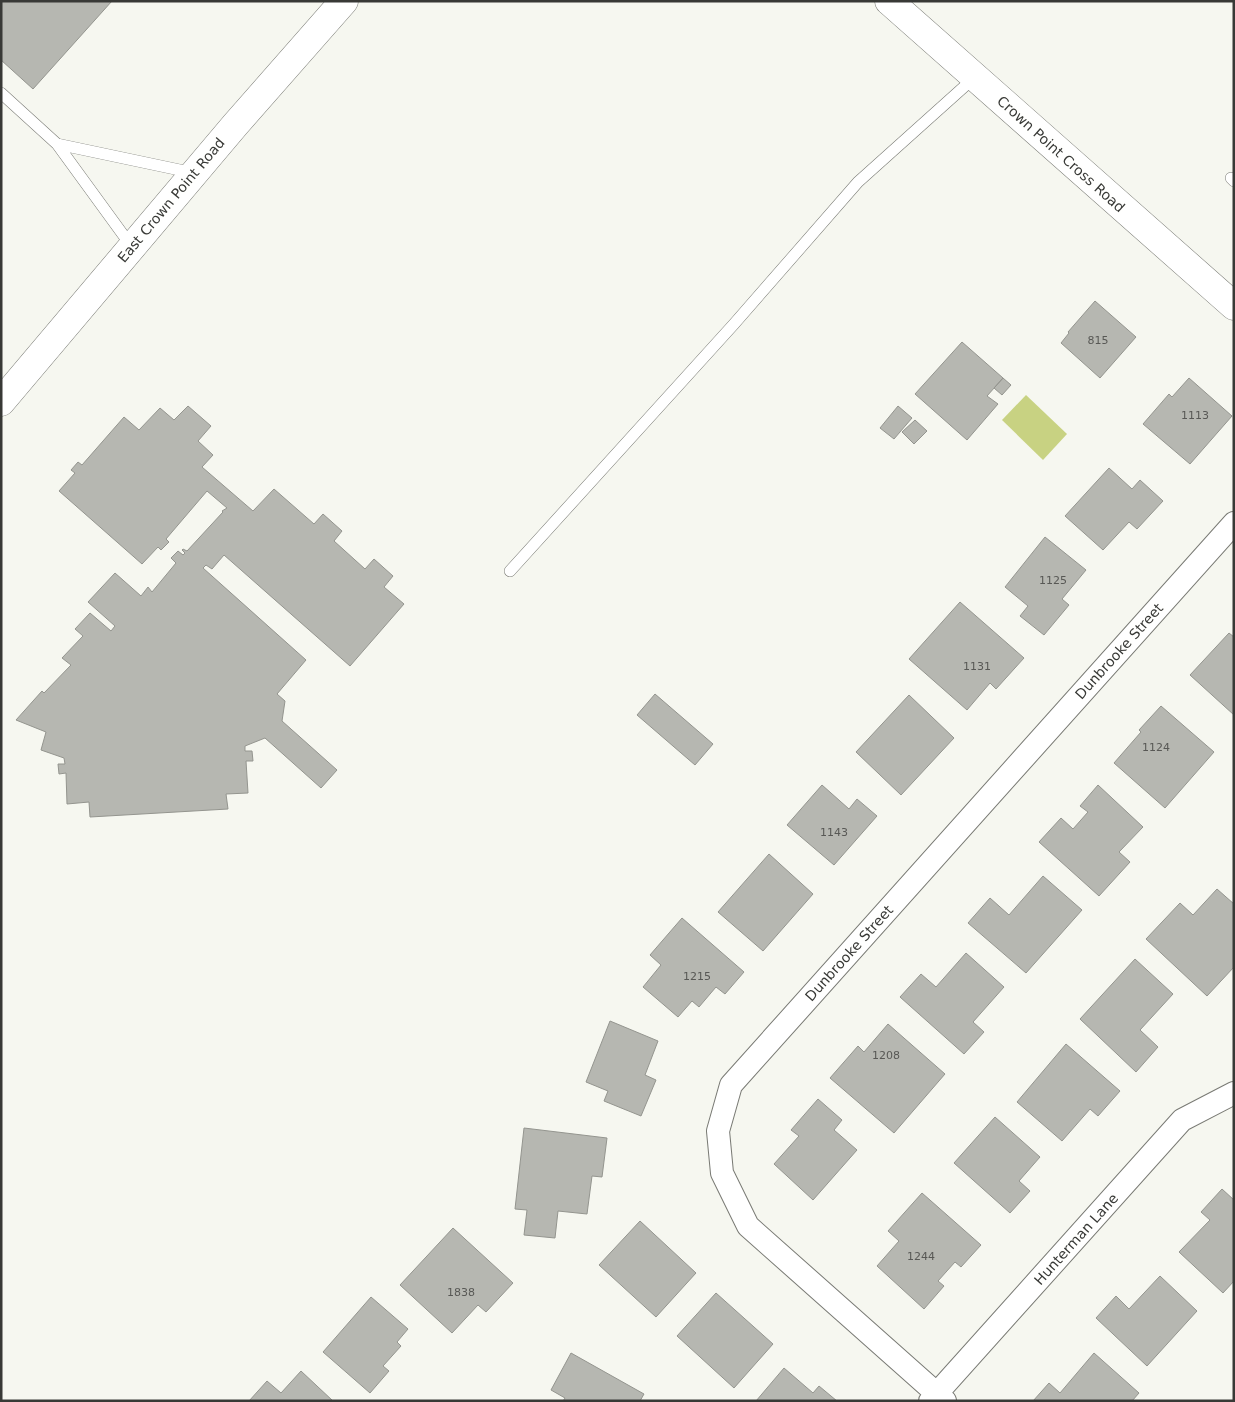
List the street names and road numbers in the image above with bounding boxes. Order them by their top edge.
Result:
street label: Crown Point Cross Road [994,93,1128,215]
street label: East Crown Point Road [114,135,228,265]
street label: Dunbrooke Street [1072,599,1167,702]
street label: Dunbrooke Street [802,901,897,1004]
street label: Hunterman Lane [1031,1190,1121,1288]

